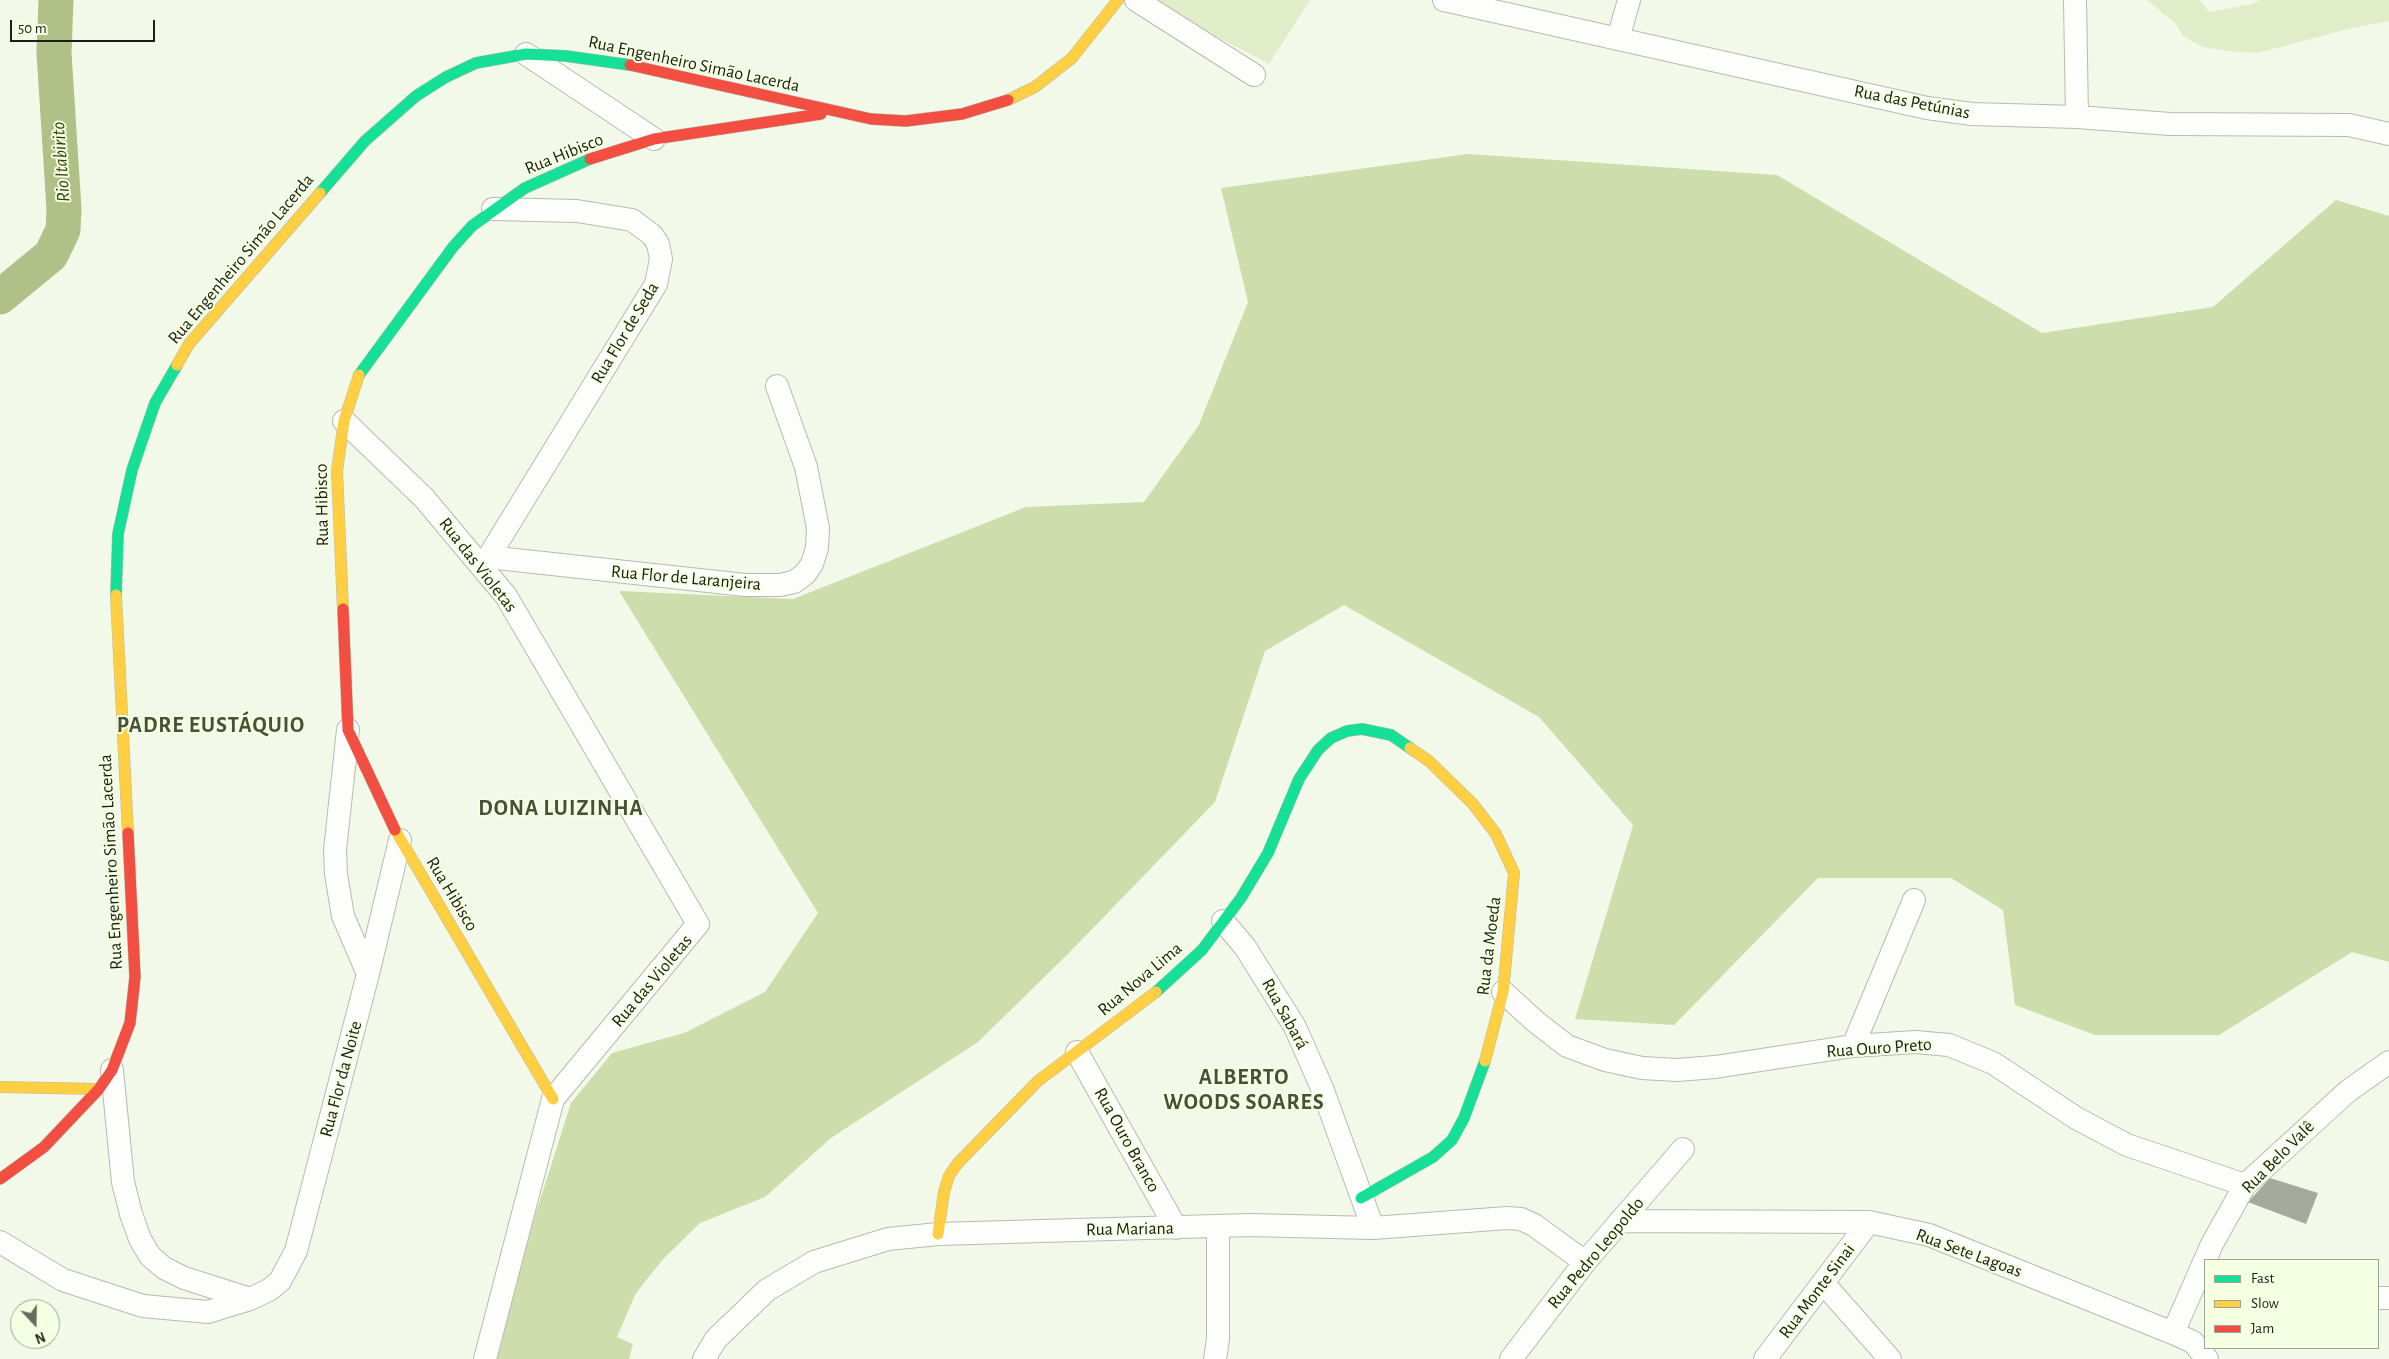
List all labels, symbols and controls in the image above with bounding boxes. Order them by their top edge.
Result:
scale bar [12,10,158,42]
text: 50 m [18,21,47,36]
street label: Rua Engenheiro Simão Lacerda [586,31,802,97]
street label: Rua das Petúnias [1852,80,1972,124]
water label: Rio Itabirito [47,121,75,203]
street label: Rua Hibisco [522,128,606,180]
street label: Rua Engenheiro Simão Lacerda [163,169,319,349]
street label: Rua Flor de Seda [586,278,664,388]
street label: Rua Hibisco [310,463,334,547]
street label: Rua das Violetas [434,513,522,617]
street label: Rua Flor de Laranjeira [610,561,762,595]
district label: PADRE EUSTÁQUIO [115,712,307,738]
street label: Rua Engenheiro Simão Lacerda [95,754,127,970]
district label: DONA LUIZINHA [477,795,645,821]
street label: Rua Hibisco [421,853,483,935]
street label: Rua da Moeda [1472,895,1506,997]
street label: Rua das Violetas [607,930,697,1032]
street label: Rua Nova Lima [1093,937,1187,1021]
street label: Rua Sabará [1257,975,1313,1053]
street label: Rua Flor da Noite [315,1019,367,1139]
street label: Rua Ouro Preto [1826,1034,1932,1062]
district label: ALBERTO WOODS SOARES [1162,1064,1326,1116]
street label: Rua Ouro Branco [1089,1084,1165,1196]
street label: Rua Belo Valê [2237,1116,2319,1198]
street label: Rua Pedro Leopoldo [1543,1193,1649,1313]
street label: Rua Mariana [1086,1217,1174,1241]
street label: Rua Sete Lagoas [1913,1224,2025,1282]
street label: Rua Monte Sinai [1774,1239,1860,1343]
legend [2204,1259,2379,1349]
text: Fast [2251,1271,2274,1286]
text: Slow [2251,1296,2279,1311]
north arrow [10,1299,60,1349]
text: Jam [2251,1321,2274,1336]
text: N [33,1329,47,1345]

